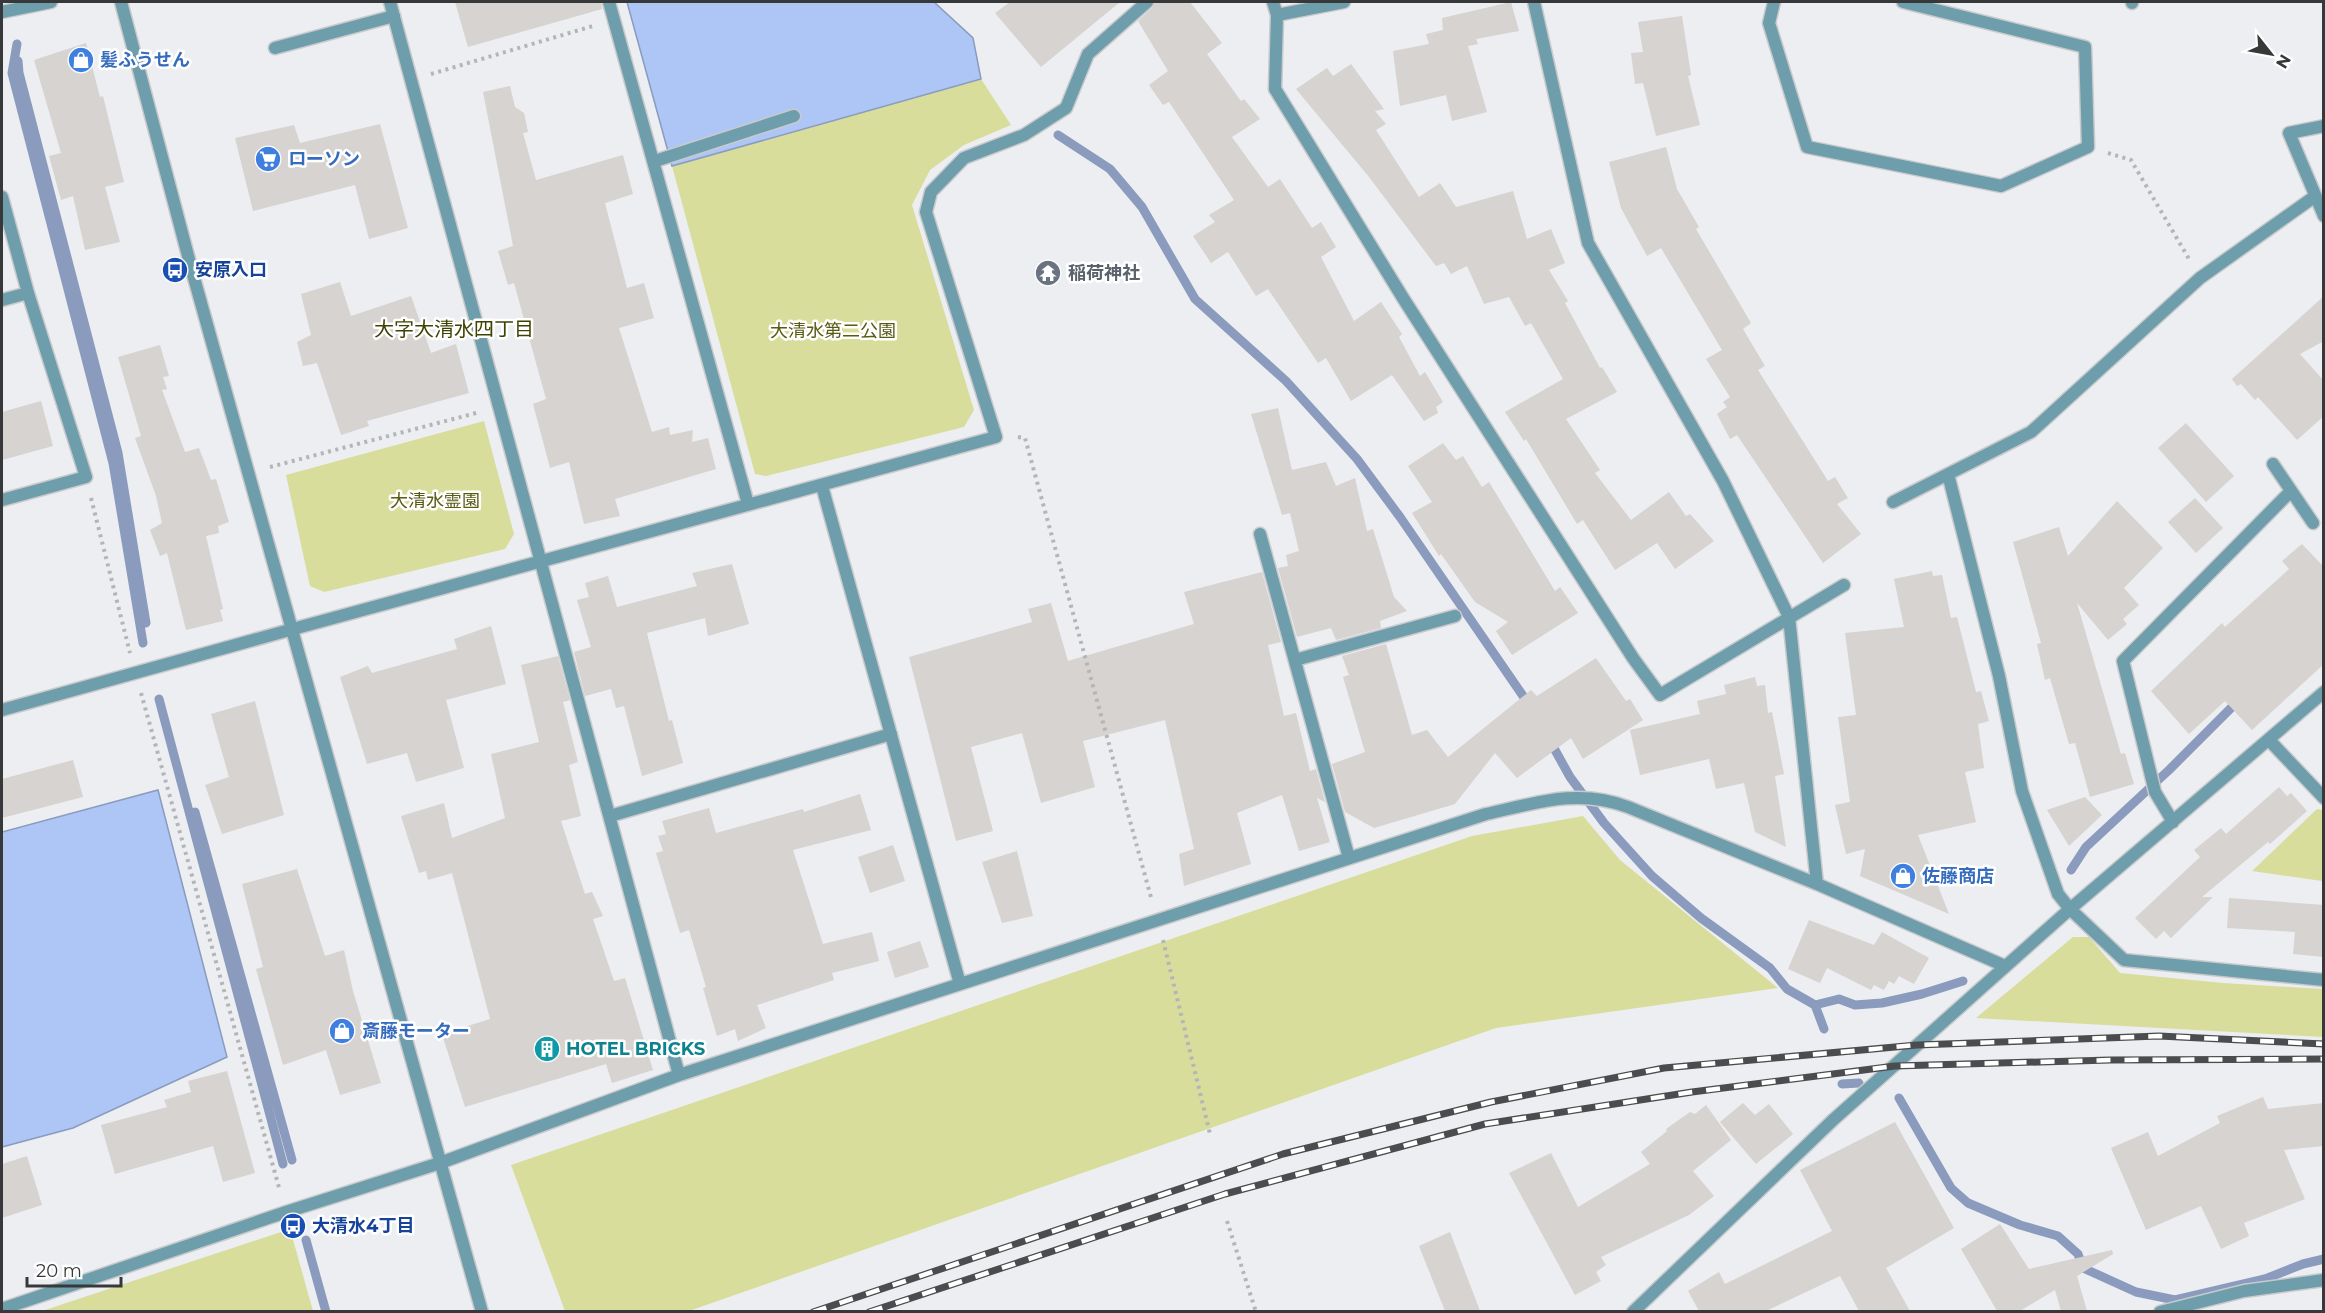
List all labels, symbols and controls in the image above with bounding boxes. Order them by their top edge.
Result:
north arrow [2241,24,2301,84]
shop icon: 髪ふうせん [66,45,96,75]
place label: 髪ふうせん [100,49,190,71]
text: N [2272,51,2295,72]
supermarket icon: ローソン [253,144,283,174]
place label: ローソン [288,148,360,170]
bus stop icon: 安原入口 [160,255,190,285]
temple icon: 稲荷神社 [1033,258,1063,288]
place label: 安原入口 [195,259,267,281]
place label: 稲荷神社 [1068,262,1140,284]
district label: 大字大清水四丁目 [374,317,534,341]
park label: 大清水第二公園 [770,320,896,342]
park label: 大清水霊園 [390,490,480,512]
shop icon: 佐藤商店 [1888,861,1918,891]
place label: 佐藤商店 [1922,865,1994,887]
shop icon: 斎藤モーター [327,1016,357,1046]
place label: 斎藤モーター [362,1020,470,1042]
building icon: HOTEL BRICKS [532,1034,562,1064]
place label: HOTEL BRICKS [566,1038,705,1060]
bus stop icon: 大清水4丁目 [278,1211,308,1241]
place label: 大清水4丁目 [312,1215,414,1237]
scale bar [27,1250,122,1288]
text: 20 m [36,1260,82,1282]

